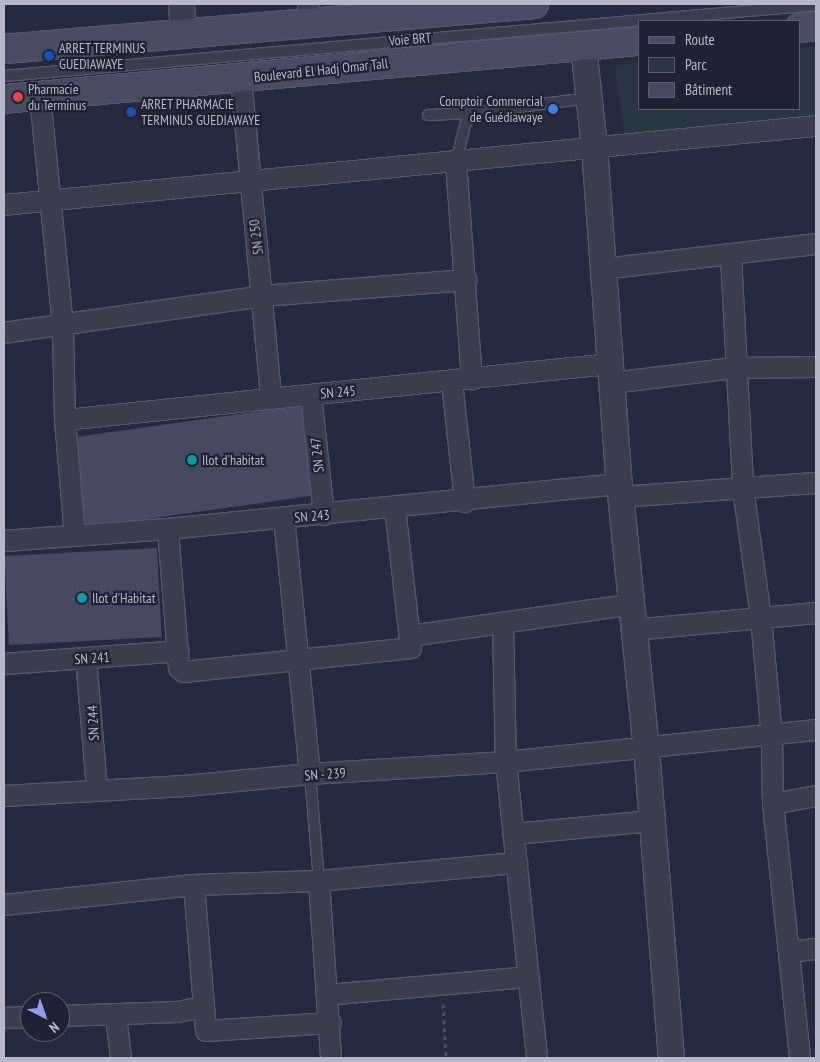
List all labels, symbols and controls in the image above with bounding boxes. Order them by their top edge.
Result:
legend [638,20,800,110]
street label: Voie BRT [388,29,432,49]
text: Route [685,30,715,49]
place label: ARRET TERMINUS GUEDIAWAYE [59,40,146,72]
marker: ARRET TERMINUS GUEDIAWAYE [43,50,55,62]
street label: Boulevard El Hadj Omar Tall [253,55,389,85]
text: Parc [685,55,707,74]
text: Bâtiment [685,80,732,99]
place label: Pharmacie du Terminus [28,81,87,114]
marker: Pharmacie du Terminus [12,91,24,103]
place label: Comptoir Commercial de Guédiawaye [439,93,543,125]
place label: ARRET PHARMACIE TERMINUS GUEDIAWAYE [141,96,260,128]
marker: Comptoir Commercial de Guédiawaye [547,103,559,115]
marker: ARRET PHARMACIE TERMINUS GUEDIAWAYE [125,106,137,118]
street label: SN 250 [246,218,266,256]
street label: SN 245 [320,382,356,402]
street label: SN 247 [307,437,327,473]
place label: Ilot d'habitat [202,452,264,468]
marker: Ilot d'habitat [186,454,198,466]
street label: SN 243 [294,506,330,526]
place label: Ilot d'Habitat [92,590,156,606]
marker: Ilot d'Habitat [76,592,88,604]
street label: SN 241 [74,648,110,668]
street label: SN 244 [84,705,102,741]
street label: SN - 239 [303,764,347,784]
north arrow [20,992,70,1042]
text: N [45,1018,63,1037]

